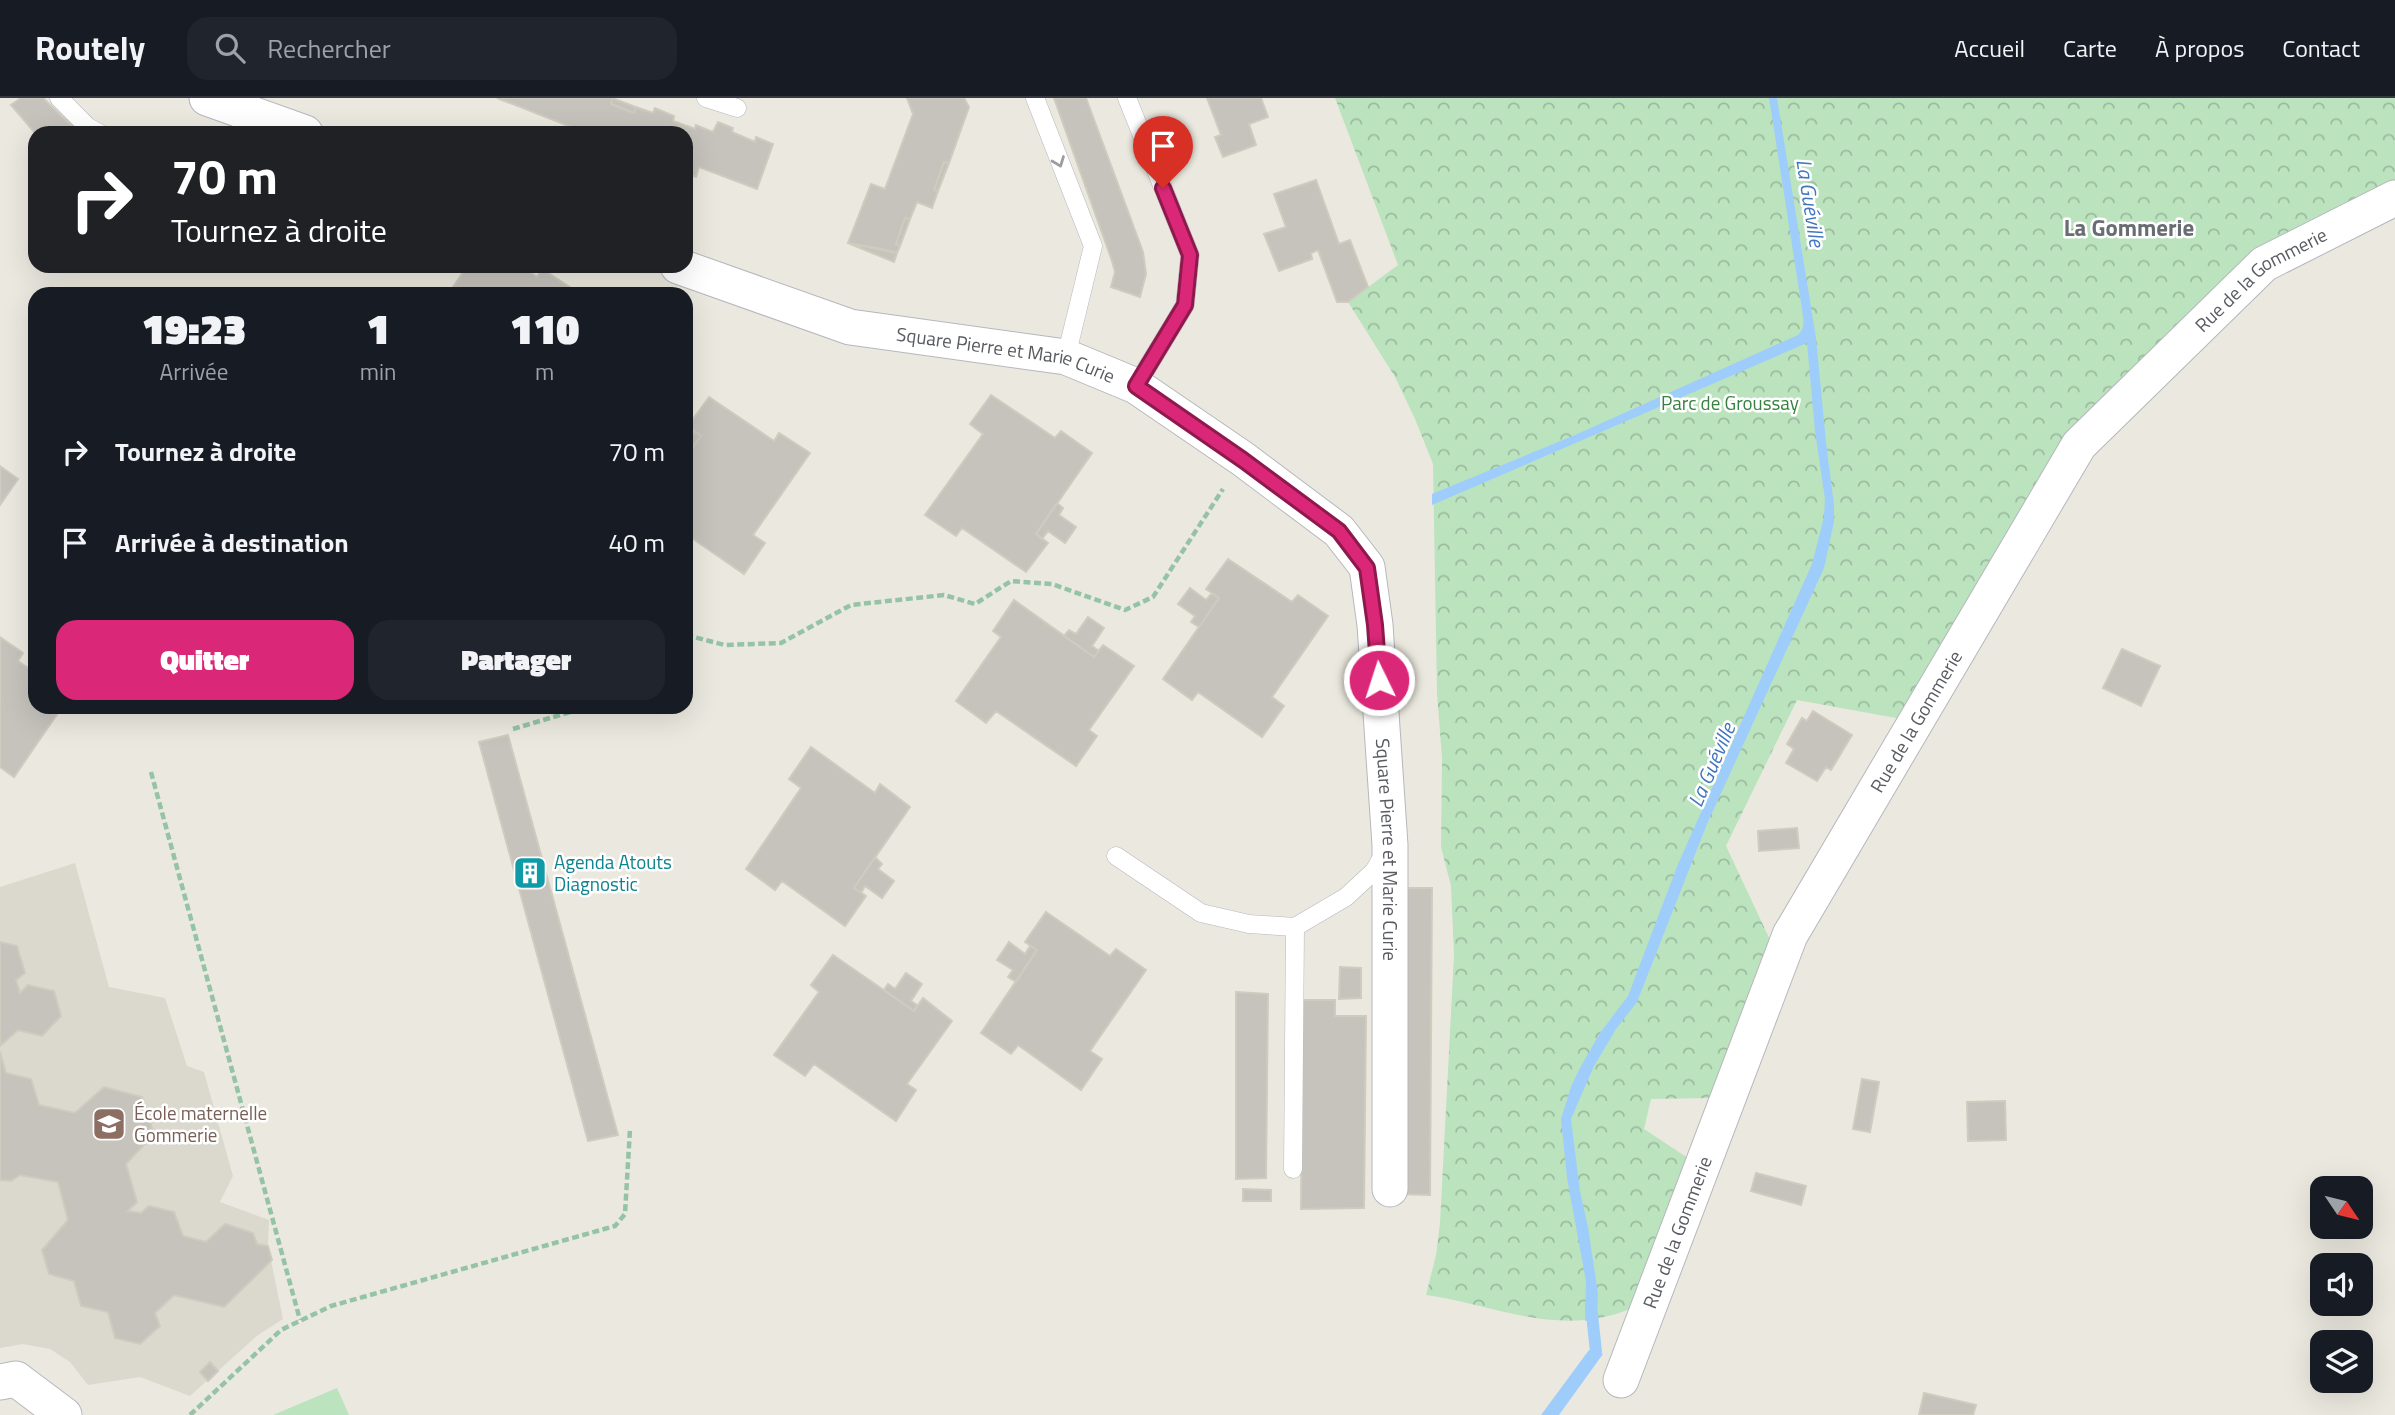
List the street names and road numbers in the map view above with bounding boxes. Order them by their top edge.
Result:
street label: Rue de la Gommerie [2188,220,2332,338]
street label: Square Pierre et Marie Curie [895,319,1120,390]
street label: Rue de la Gommerie [1862,644,1969,798]
street label: Square Pierre et Marie Curie [1369,737,1405,961]
street label: Rue de la Gommerie [1634,1152,1719,1313]

